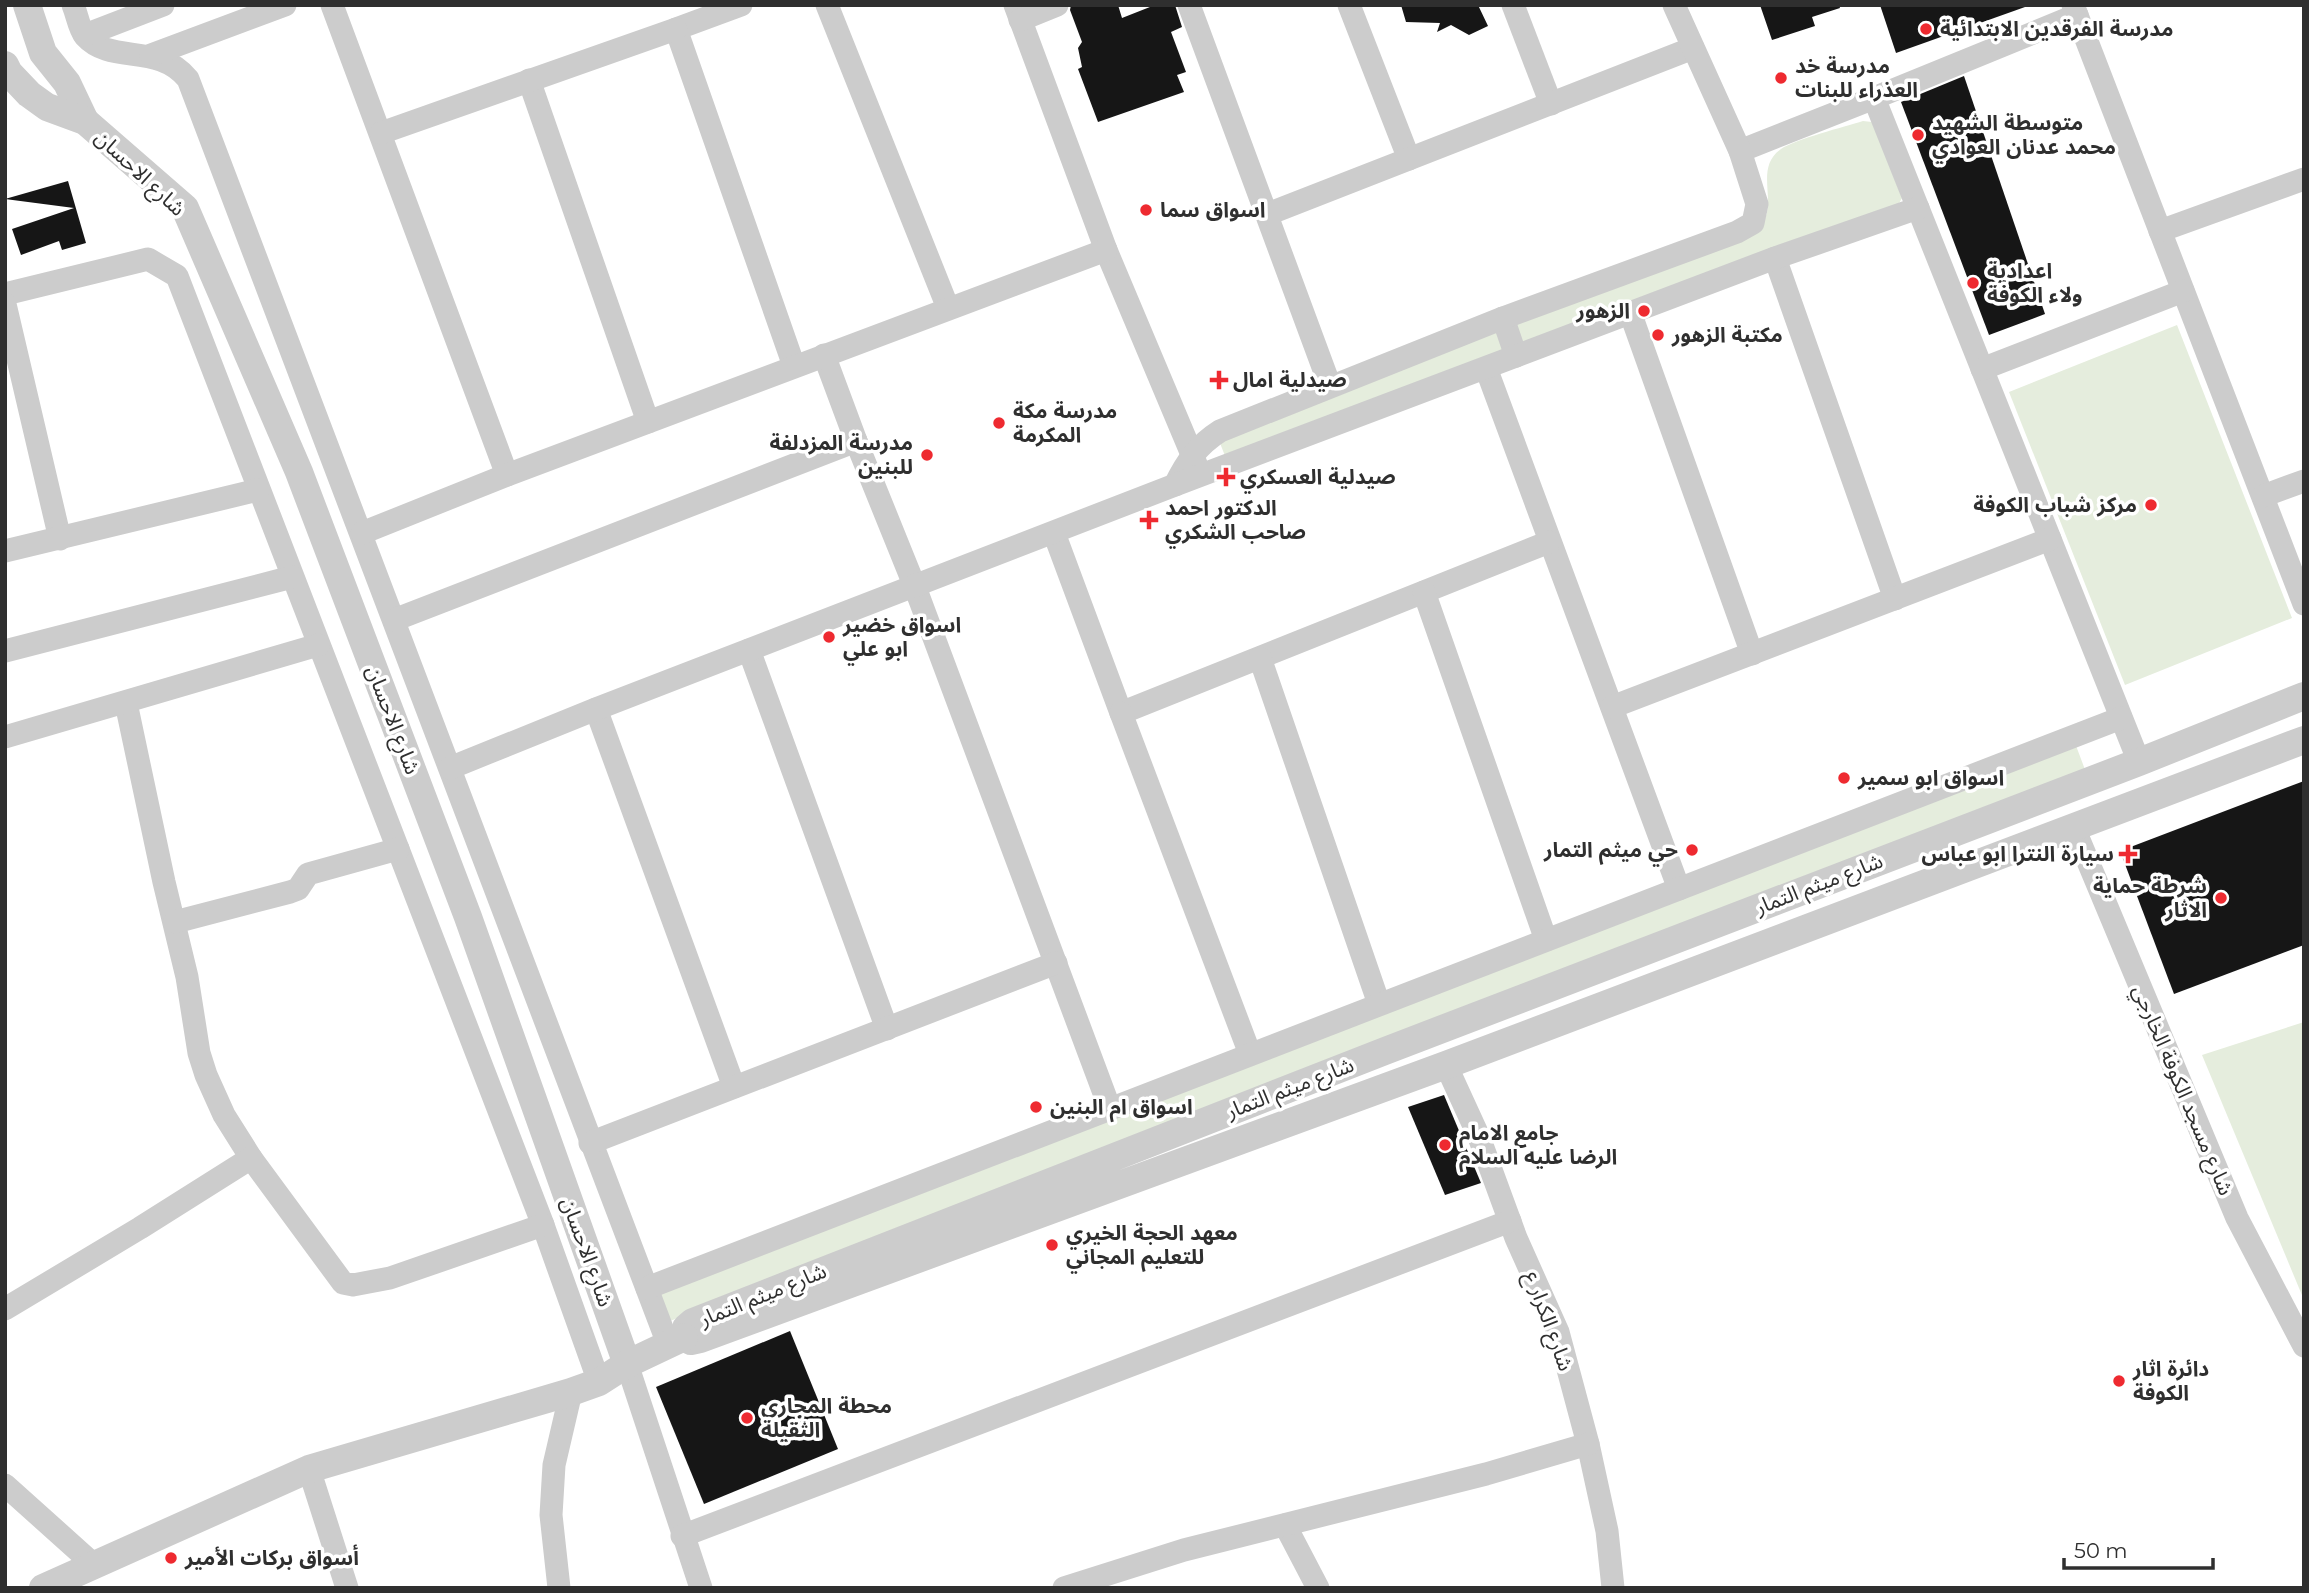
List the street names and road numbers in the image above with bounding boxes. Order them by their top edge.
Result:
street label: شارع الاحسان [88,124,191,223]
street label: شارع الاحسان [359,662,426,779]
street label: شارع ميثم التمار [1751,848,1887,922]
street label: شارع مسجد الكوفة الخارجي [2124,981,2239,1200]
street label: شارع ميثم التمار [1222,1052,1358,1126]
street label: شارع الاحسان [553,1194,619,1311]
street label: شارع ميثم التمار [695,1258,831,1335]
street label: شارع الكرار ع [1517,1268,1579,1375]

